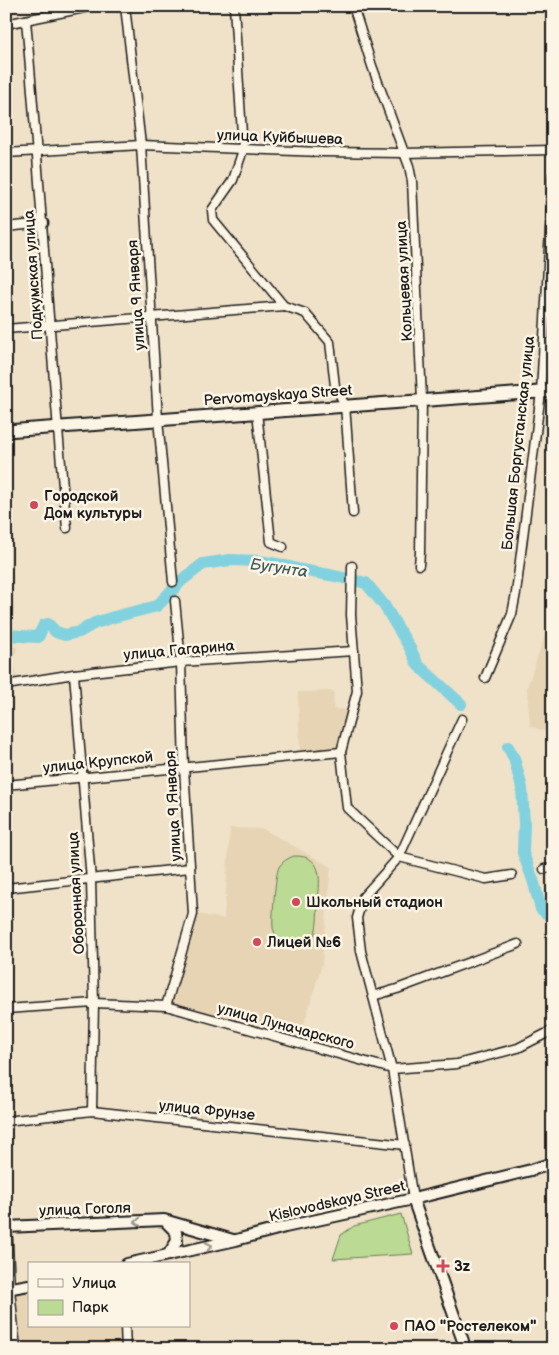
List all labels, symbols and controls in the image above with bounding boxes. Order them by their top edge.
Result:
street label: улица Куйбышева [217,126,344,149]
street label: Подкумская улица [19,209,48,341]
street label: Кольцевая улица [392,220,417,342]
street label: улица 9 Января [123,239,150,351]
street label: Большая Боргустанская улица [498,335,539,551]
street label: Pervomayskaya Street [203,381,353,410]
place label: Городской Дом культуры [44,487,142,523]
marker: Городской Дом культуры [28,499,40,511]
water label: Бугунта [249,555,309,582]
street label: улица Гагарина [123,636,235,665]
street label: улица Крупской [42,747,154,778]
street label: улица 9 Января [161,750,186,862]
street label: Оборонная улица [64,831,89,955]
place label: Школьный стадион [306,893,443,912]
marker: Школьный стадион [290,896,302,908]
place label: Лицей №6 [266,933,341,952]
marker: Лицей №6 [251,936,263,948]
street label: улица Луначарского [215,999,356,1054]
street label: улица Фрунзе [158,1096,256,1125]
street label: Kislovodskaya Street [267,1176,407,1226]
street label: улица Гоголя [39,1198,131,1221]
one-way arrow [133,1216,141,1227]
one-way arrow [205,1241,214,1252]
place label: 3z [454,1257,471,1276]
marker: 3z [436,1259,450,1273]
legend [28,1262,190,1328]
text: Улица [72,1274,117,1293]
text: Парк [72,1298,109,1317]
place label: ПАО "Ростелеком" [404,1317,537,1336]
marker: ПАО "Ростелеком" [388,1320,400,1332]

